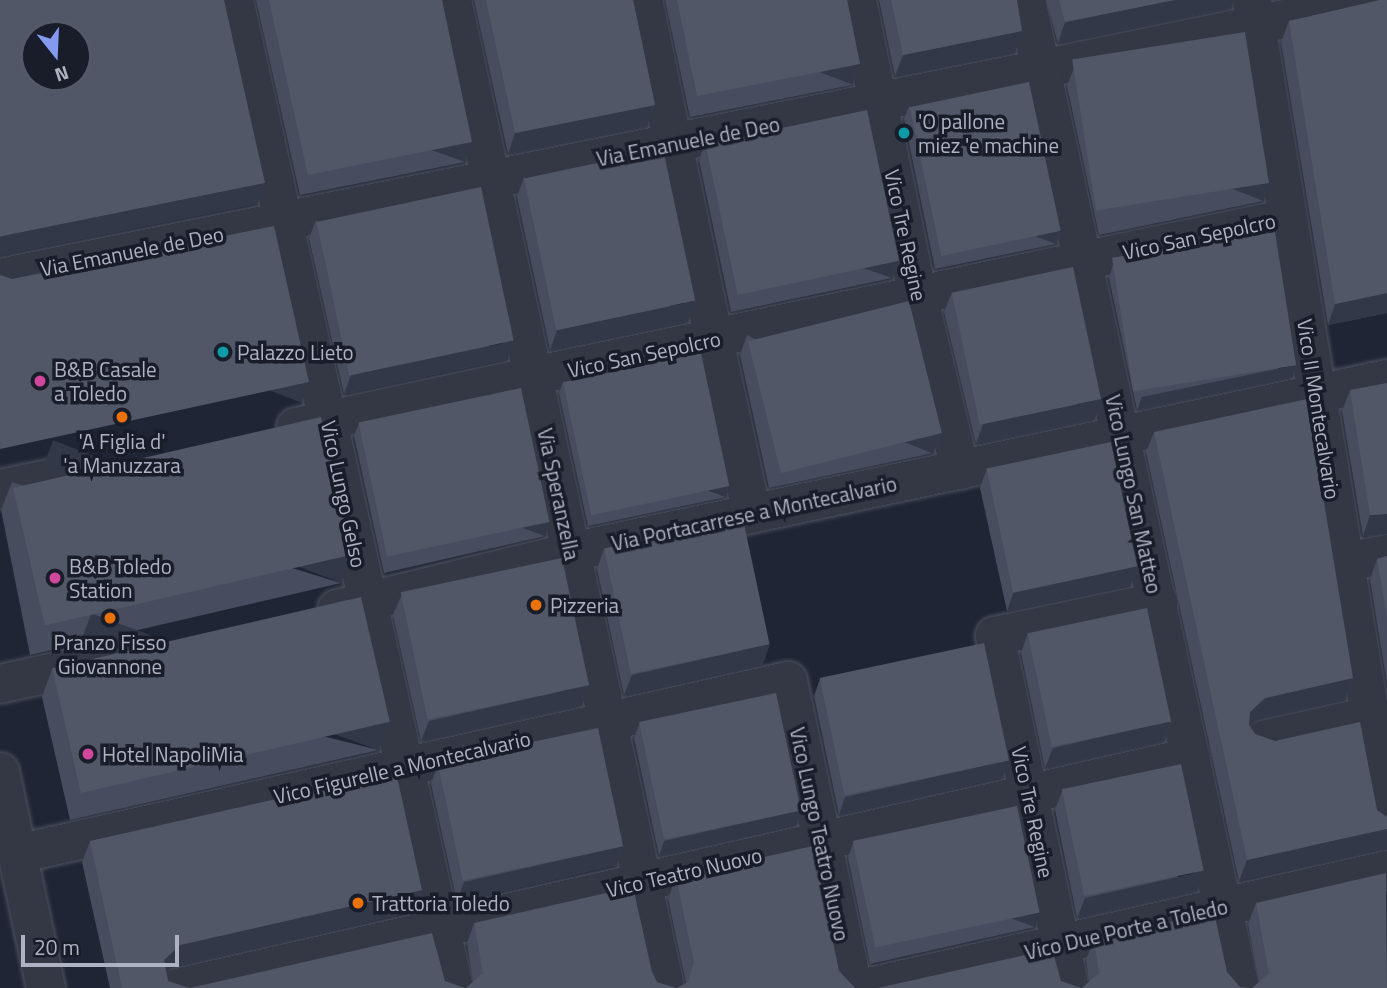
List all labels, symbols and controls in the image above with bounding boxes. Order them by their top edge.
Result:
north arrow [21,21,91,91]
text: N [51,59,73,90]
place label: 'O pallone miez 'e machine [918,108,1059,158]
street label: Via Emanuele de Deo [594,111,782,171]
marker: 'O pallone miez 'e machine [896,125,912,141]
street label: Vico Tre Regine [880,167,932,303]
street label: Vico San Sepolcro [1120,207,1278,265]
street label: Via Emanuele de Deo [38,221,226,281]
street label: Vico II Montecalvario [1292,317,1346,501]
street label: Vico San Sepolcro [565,325,723,383]
place label: Palazzo Lieto [237,339,354,365]
marker: Palazzo Lieto [215,344,231,360]
place label: B&B Casale a Toledo [54,356,157,406]
marker: B&B Casale a Toledo [32,373,48,389]
street label: Vico Lungo San Matteo [1101,392,1167,596]
marker: 'A Figlia d' 'a Manuzzara [114,409,130,425]
street label: Vico Lungo Gelso [316,418,372,570]
street label: Via Speranzella [533,426,585,562]
place label: 'A Figlia d' 'a Manuzzara [63,428,181,478]
street label: Via Portacarrese a Montecalvario [609,470,899,556]
place label: B&B Toledo Station [69,553,172,603]
marker: B&B Toledo Station [47,570,63,586]
place label: Pizzeria [550,592,619,618]
marker: Pizzeria [528,597,544,613]
marker: Pranzo Fisso Giovannone [102,610,118,626]
place label: Pranzo Fisso Giovannone [54,629,166,679]
street label: Vico Figurelle a Montecalvario [271,725,533,809]
street label: Vico Lungo Teatro Nuovo [785,725,855,943]
place label: Hotel NapoliMia [102,741,244,767]
street label: Vico Tre Regine [1007,744,1059,880]
marker: Hotel NapoliMia [80,746,96,762]
street label: Vico Teatro Nuovo [604,842,764,902]
place label: Trattoria Toledo [372,890,510,916]
street label: Vico Due Porte a Toledo [1022,893,1230,965]
marker: Trattoria Toledo [350,895,366,911]
scale bar [24,922,182,966]
text: 20 m [34,931,80,963]

